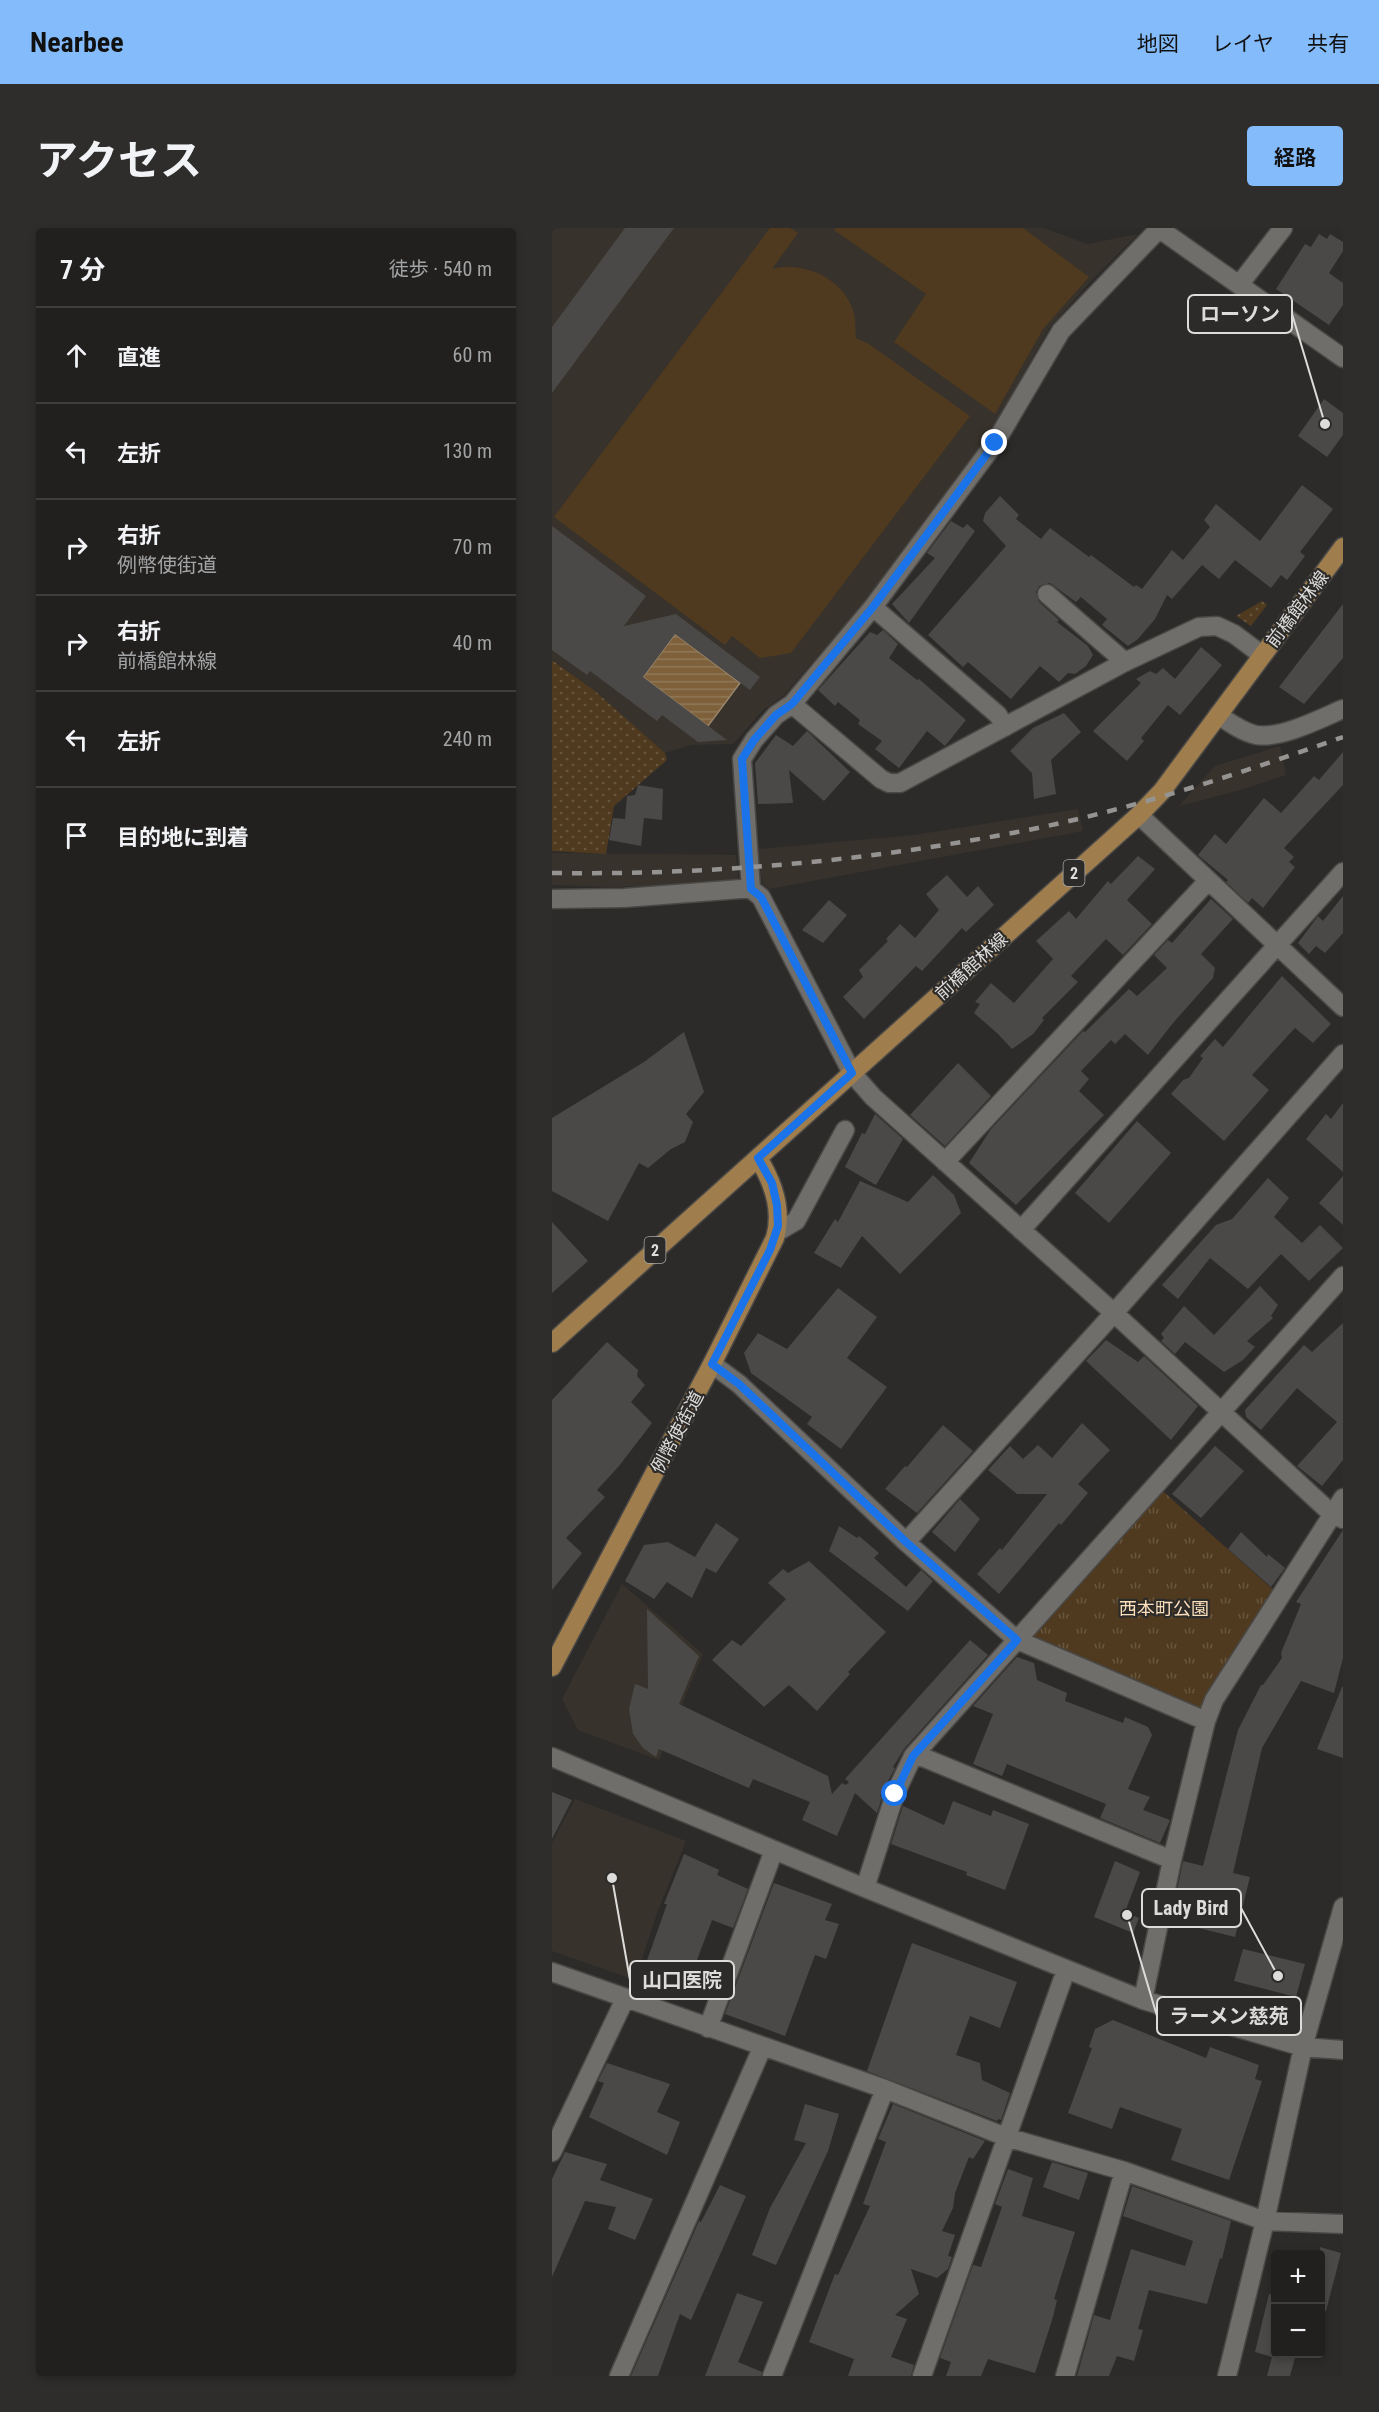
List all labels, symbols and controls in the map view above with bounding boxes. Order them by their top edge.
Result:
text: Nearbee [30,26,124,59]
text: 地図 [1137,32,1179,56]
text: レイヤ [1212,32,1274,56]
text: 共有 [1307,32,1349,56]
button: 経路 [1247,126,1343,186]
text: アクセス [36,136,202,185]
text: 7 分 [60,255,105,285]
text: 徒歩 · 540 m [389,257,492,281]
callout: ローソン [1188,295,1292,333]
text: ローソン [1200,302,1280,326]
icon: ahead [60,339,93,372]
text: 60 m [453,343,492,367]
text: 直進 [117,345,161,370]
route end [981,429,1007,455]
icon: left [60,435,93,468]
text: 130 m [443,439,492,463]
text: 左折 [117,441,161,466]
text: 右折 [117,523,161,548]
icon: right [60,531,93,564]
text: 70 m [453,535,492,559]
text: 例幣使街道 [117,553,217,577]
street label: 前橋館林線 [1262,567,1332,651]
text: 右折 [117,619,161,644]
icon: right [60,627,93,660]
text: 40 m [453,631,492,655]
text: 前橋館林線 [117,649,217,673]
icon: left [60,723,93,756]
text: 240 m [443,727,492,751]
text: 左折 [117,729,161,754]
icon: arrive [60,819,93,852]
text: 目的地に到着 [117,825,249,850]
road number: 2 [1064,860,1084,886]
street label: 前橋館林線 [931,928,1011,1004]
road number: 2 [644,1237,666,1263]
street label: 例幣使街道 [647,1387,707,1477]
park label: 西本町公園 [1119,1598,1209,1619]
route start [881,1780,907,1806]
callout: Lady Bird [1142,1889,1241,1927]
text: Lady Bird [1153,1896,1229,1920]
callout: 山口医院 [630,1961,734,1999]
text: 山口医院 [642,1968,722,1992]
callout: ラーメン慈苑 [1157,1997,1301,2035]
text: ラーメン慈苑 [1169,2004,1289,2028]
map controls [1271,2250,1325,2358]
button: + [1271,2250,1325,2304]
button: − [1271,2304,1325,2358]

